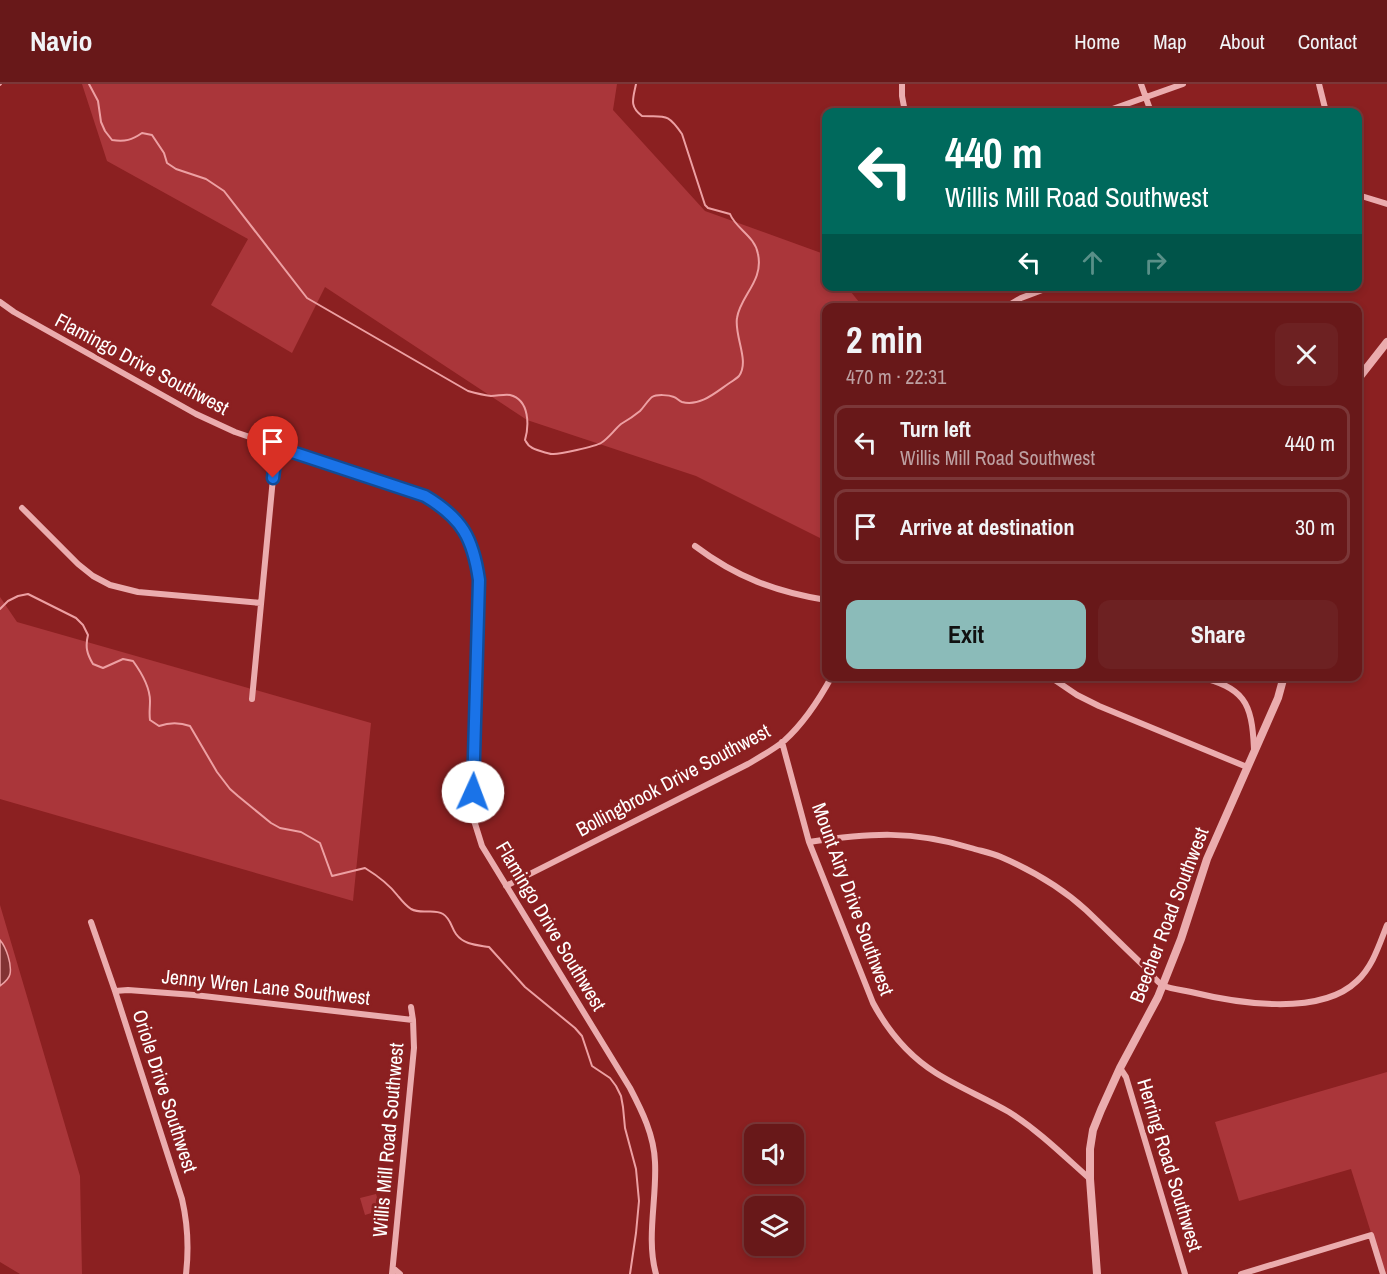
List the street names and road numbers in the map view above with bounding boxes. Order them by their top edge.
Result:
street label: Flamingo Drive Southwest [51,306,234,421]
street label: Bollingbrook Drive Southwest [571,717,775,842]
street label: Mount Airy Drive Southwest [806,799,901,999]
street label: Beecher Road Southwest [1123,823,1215,1006]
street label: Flamingo Drive Southwest [490,836,613,1016]
street label: Jenny Wren Lane Southwest [161,962,372,1011]
street label: Oriole Drive Southwest [126,1006,205,1176]
street label: Willis Mill Road Southwest [366,1041,409,1238]
street label: Herring Road Southwest [1131,1075,1210,1255]

